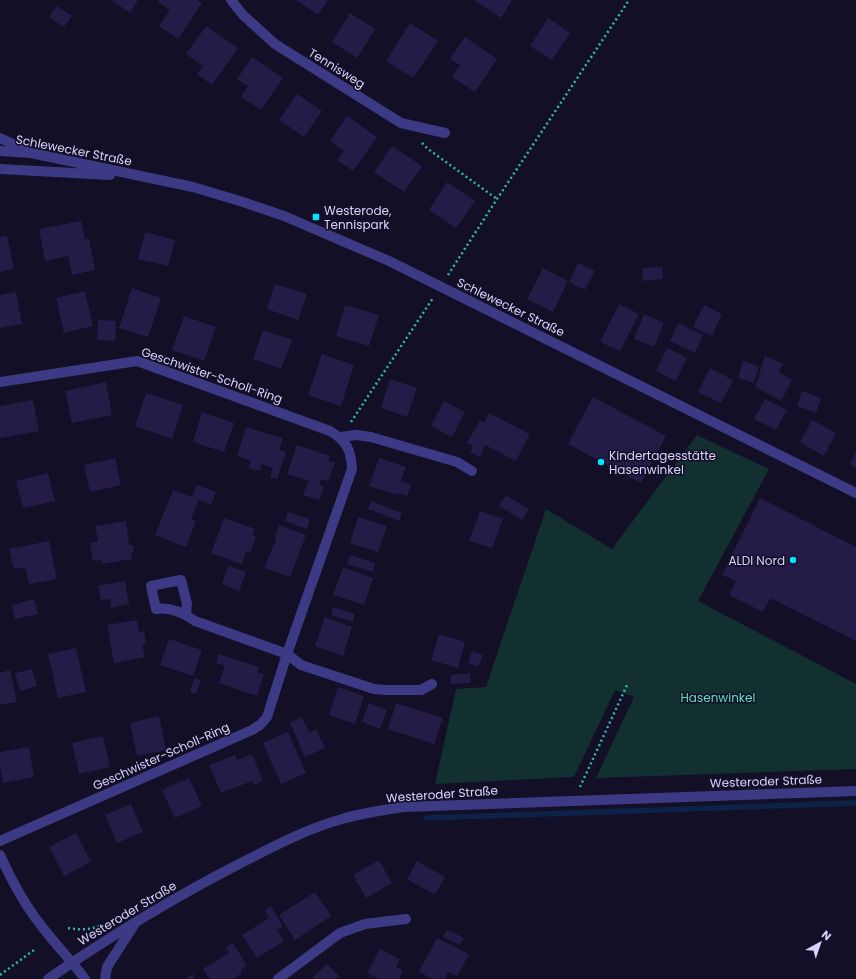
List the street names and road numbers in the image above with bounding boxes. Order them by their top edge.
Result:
street label: Tennisweg [305,44,369,92]
street label: Schlewecker Straße [15,130,133,170]
street label: Schlewecker Straße [454,274,568,340]
street label: Geschwister-Scholl-Ring [139,343,285,407]
street label: Geschwister-Scholl-Ring [90,718,232,794]
street label: Westeroder Straße [710,771,822,791]
street label: Westeroder Straße [385,782,499,806]
street label: Westeroder Straße [75,877,179,949]

